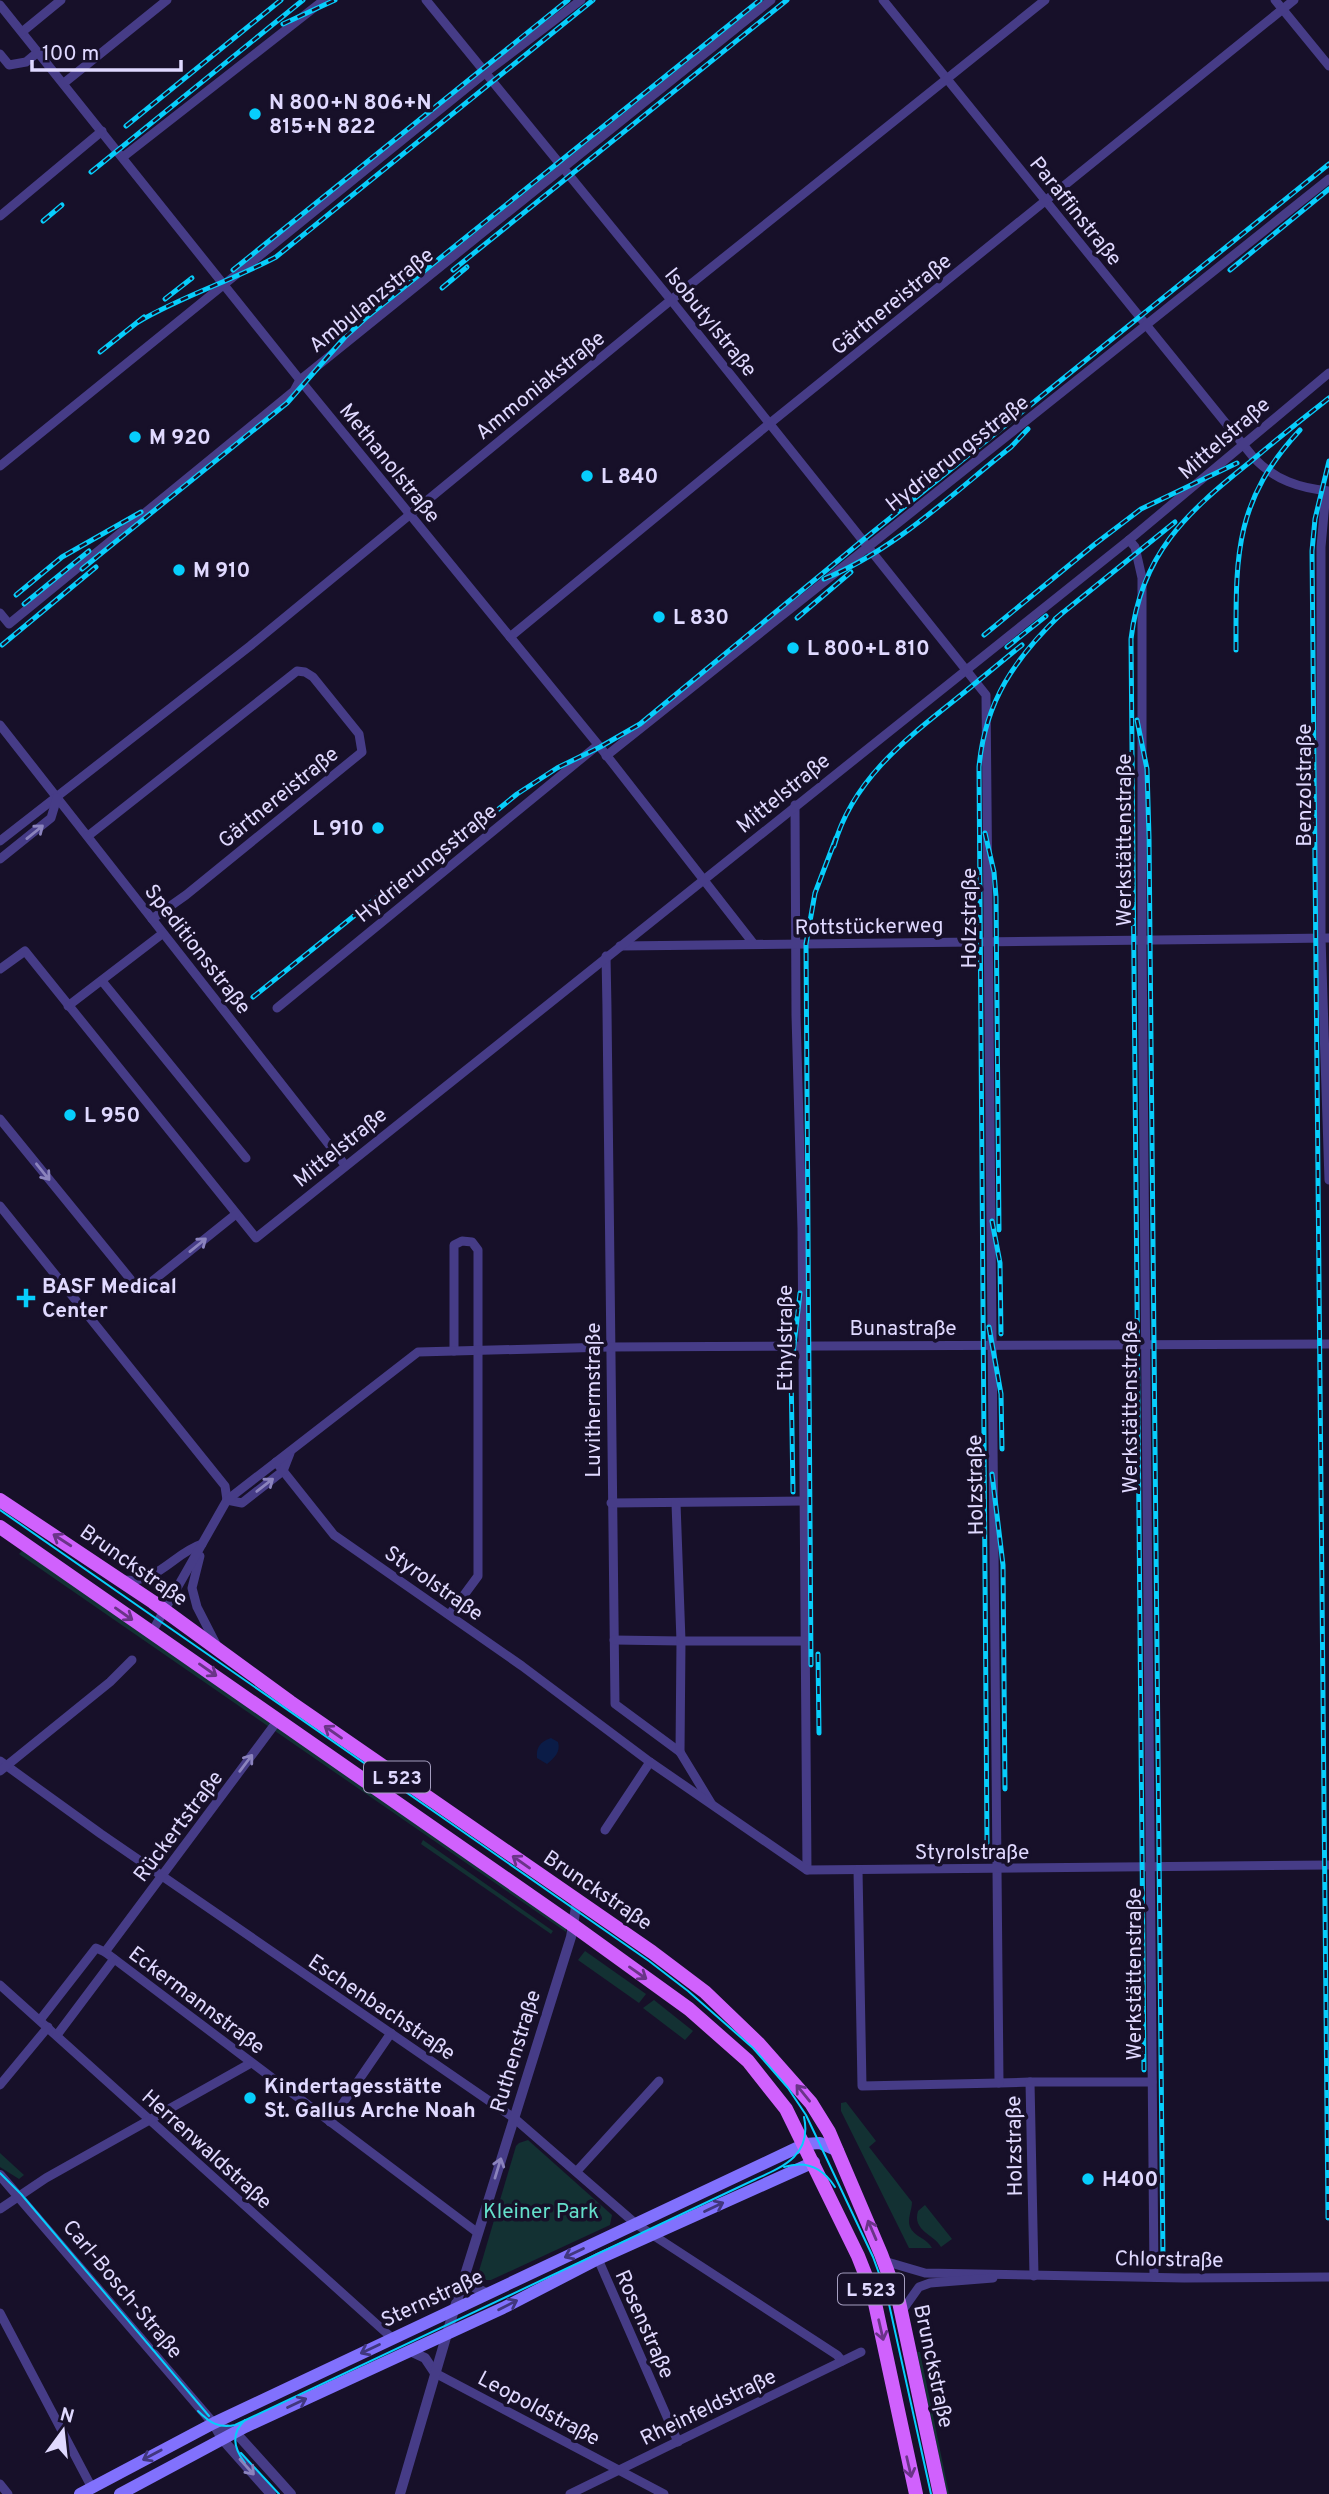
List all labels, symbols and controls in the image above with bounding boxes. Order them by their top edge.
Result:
scale bar [32,28,180,72]
text: 100 m [42,41,99,68]
place label: N 800+N 806+N 815+N 822 [269,90,432,141]
marker: N 800+N 806+N 815+N 822 [247,106,263,122]
street label: Paraffinstraße [1023,152,1127,272]
street label: Ambulanzstraße [304,242,440,360]
street label: Gärtnereistraße [826,248,958,362]
street label: Isobutylstraße [657,263,762,383]
street label: Ammoniakstraße [471,326,611,447]
street label: Hydrierungsstraße [881,390,1035,519]
street label: Mittelstraße [1174,392,1276,486]
street label: Methanolstraße [332,398,445,529]
place label: M 920 [149,425,211,452]
marker: M 920 [127,429,143,445]
place label: L 840 [601,464,658,491]
marker: L 840 [579,468,595,484]
place label: M 910 [193,558,250,585]
marker: M 910 [171,562,187,578]
place label: L 830 [673,605,729,632]
marker: L 830 [651,609,667,625]
place label: L 800+L 810 [807,636,930,663]
marker: L 800+L 810 [785,640,801,656]
street label: Benzolstraße [1292,723,1319,847]
street label: Gärtnereistraße [213,741,345,855]
street label: Mittelstraße [732,748,836,840]
street label: Werkstättenstraße [1112,753,1139,927]
street label: Hydrierungsstraße [351,799,503,930]
place label: L 910 [312,816,364,843]
marker: L 910 [370,820,386,836]
one-way arrow [25,824,43,839]
street label: Holzstraße [957,868,984,968]
street label: Speditionsstraße [137,879,256,1021]
street label: Rottstückerweg [794,913,944,942]
street label: Mittelstraße [289,1102,393,1194]
place label: L 950 [84,1103,140,1130]
marker: L 950 [62,1107,78,1123]
one-way arrow [35,1162,51,1180]
one-way arrow [188,1237,206,1252]
place label: BASF Medical Center [42,1274,177,1325]
street label: Ethylstraße [773,1285,800,1391]
marker: BASF Medical Center [16,1288,36,1308]
street label: Bunastraße [849,1316,957,1343]
street label: Werkstättenstraße [1118,1320,1145,1494]
street label: Luvithermstraße [581,1322,608,1478]
street label: Holzstraße [962,1434,991,1536]
one-way arrow [255,1478,274,1493]
street label: Brunckstraße [74,1519,192,1613]
one-way arrow [53,1533,72,1547]
street label: Styrolstraße [378,1540,488,1628]
one-way arrow [114,1607,133,1621]
one-way arrow [198,1663,217,1677]
one-way arrow [324,1725,344,1739]
one-way arrow [239,1754,254,1773]
road number: L 523 [364,1762,430,1792]
street label: Rückertstraße [128,1766,230,1888]
street label: Styrolstraße [915,1840,1029,1867]
street label: Brunckstraße [538,1845,657,1938]
one-way arrow [512,1855,531,1869]
street label: Werkstättenstraße [1122,1887,1149,2061]
street label: Eckermannstraße [122,1941,270,2061]
street label: Eschenbachstraße [302,1949,460,2068]
one-way arrow [628,1966,647,1980]
street label: Ruthenstraße [485,1987,548,2116]
place label: Kindertagesstätte St. Gallus Arche Noah [264,2074,476,2125]
street label: Herrenwaldstraße [135,2084,277,2216]
one-way arrow [795,2085,811,2103]
marker: Kindertagesstätte St. Gallus Arche Noah [242,2090,258,2106]
street label: Holzstraße [1001,2095,1030,2197]
one-way arrow [493,2157,506,2179]
place label: H400 [1102,2167,1158,2194]
marker: H400 [1080,2171,1096,2187]
park label: Kleiner Park [483,2199,599,2226]
one-way arrow [703,2200,724,2213]
street label: Carl-Bosch-Straße [56,2215,188,2365]
one-way arrow [864,2220,877,2242]
one-way arrow [564,2246,585,2260]
street label: Chlorstraße [1114,2246,1224,2275]
street label: Sternstraße [377,2264,488,2335]
street label: Rosenstraße [608,2266,680,2383]
road number: L 523 [838,2274,904,2304]
one-way arrow [498,2298,518,2312]
street label: Brunckstraße [906,2302,959,2431]
one-way arrow [875,2318,888,2341]
one-way arrow [360,2343,381,2356]
street label: Rheinfeldstraße [636,2364,781,2453]
street label: Leopoldstraße [472,2366,604,2453]
north arrow [28,2396,98,2466]
one-way arrow [286,2396,307,2410]
text: N [57,2403,77,2430]
one-way arrow [142,2449,163,2463]
one-way arrow [903,2455,916,2477]
one-way arrow [239,2458,255,2476]

